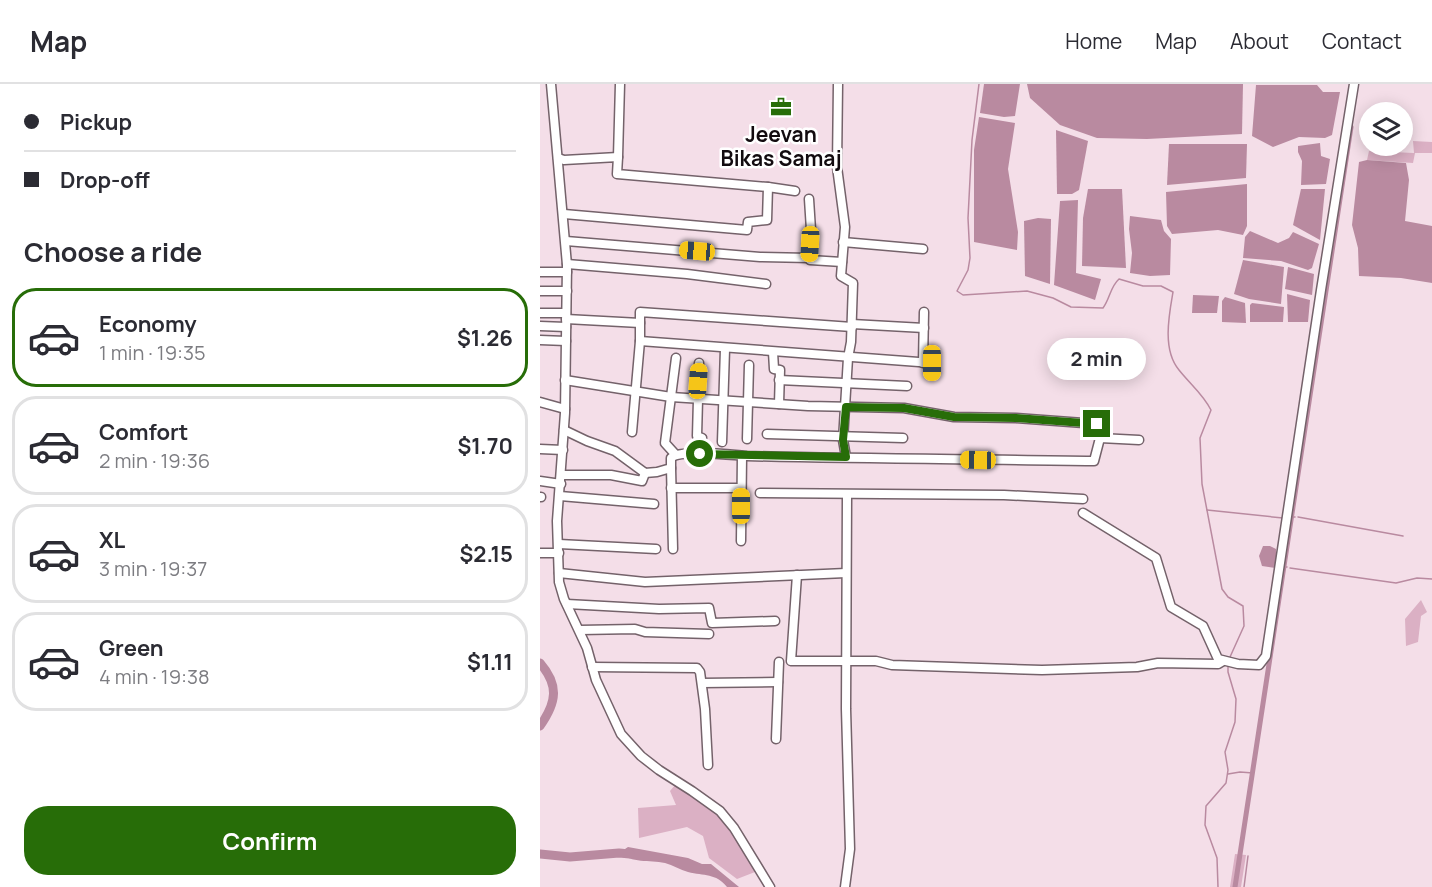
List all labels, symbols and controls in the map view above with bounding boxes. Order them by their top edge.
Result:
text: Map [30,22,87,60]
text: Home [1065,27,1122,55]
text: Map [1155,27,1197,55]
text: About [1230,27,1289,55]
text: Contact [1322,27,1402,55]
office icon: Jeevan Bikas Samaj [769,95,793,119]
map controls [1359,102,1413,156]
button: layers [1359,102,1413,156]
text: Pickup [60,107,132,137]
place label: Jeevan Bikas Samaj [720,120,842,172]
text: Drop-off [60,165,150,195]
car [800,226,820,262]
text: Choose a ride [24,233,202,270]
car [678,240,716,262]
text: Economy [99,309,197,339]
icon: car [27,311,81,365]
text: $1.26 [457,323,513,353]
callout: 2 min [1048,337,1146,379]
text: 1 min · 19:35 [99,339,206,366]
car [923,345,941,381]
text: 2 min [1070,345,1123,372]
car [688,362,708,400]
route end [1083,410,1110,437]
text: Comfort [99,417,188,447]
icon: car [27,419,81,473]
text: $1.70 [458,431,513,461]
route start [686,440,713,467]
text: 2 min · 19:36 [99,447,210,474]
car [960,451,996,469]
car [732,488,750,524]
text: XL [99,525,125,555]
icon: car [27,527,81,581]
text: $2.15 [460,539,513,569]
text: 3 min · 19:37 [99,555,207,582]
text: Green [99,633,164,663]
icon: car [27,635,81,689]
text: $1.11 [467,647,513,677]
text: 4 min · 19:38 [99,663,210,690]
button: Confirm [24,806,516,875]

